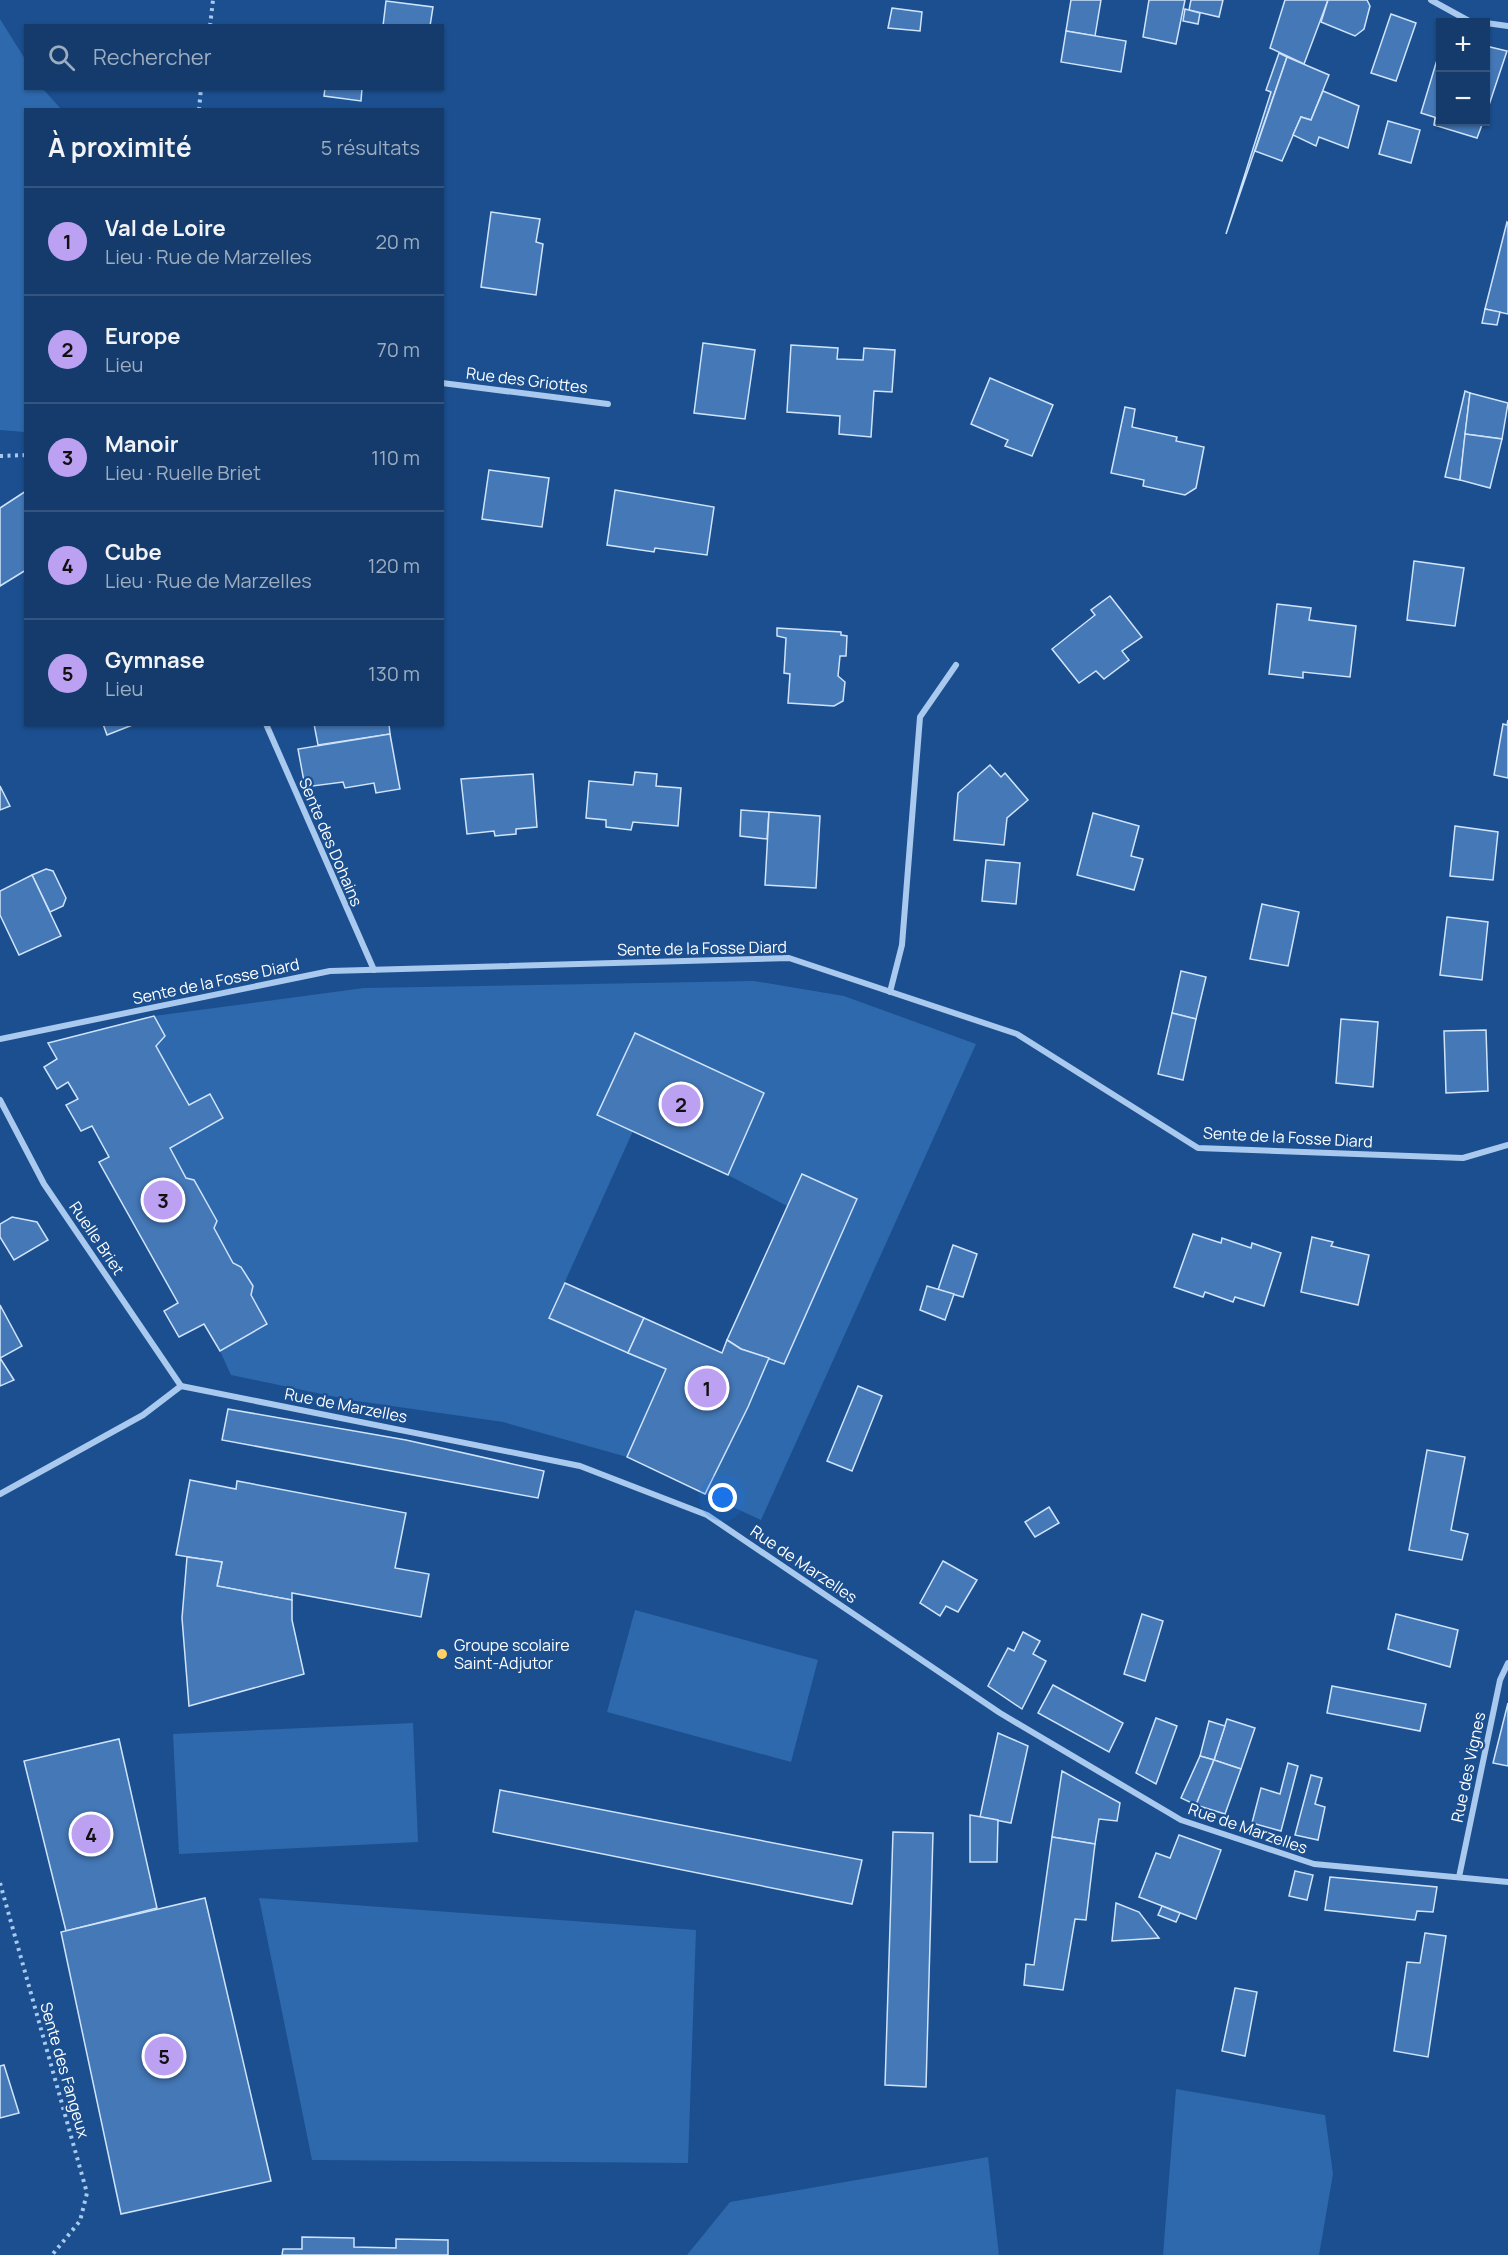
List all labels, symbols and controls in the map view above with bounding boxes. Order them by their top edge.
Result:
map controls [1436,18,1490,126]
button: + [1436,18,1490,72]
search box [24,24,444,90]
icon: search [45,41,78,74]
text: Rechercher [93,42,212,72]
button: − [1436,72,1490,126]
text: À proximité [48,129,192,165]
text: 5 résultats [321,134,420,161]
text: Val de Loire [105,213,226,243]
text: 1 [63,228,72,255]
text: 20 m [375,228,420,255]
text: Lieu · Rue de Marzelles [105,243,312,270]
text: Europe [105,321,181,351]
text: 2 [62,336,73,363]
text: 70 m [377,336,420,363]
text: Lieu [105,351,143,378]
street label: Rue des Griottes [465,362,589,398]
text: Manoir [105,429,179,459]
text: 3 [62,444,73,471]
text: 110 m [371,444,420,471]
text: Lieu · Ruelle Briet [105,459,261,486]
text: Cube [105,537,162,567]
text: 4 [61,552,74,579]
text: 120 m [368,552,420,579]
text: Lieu · Rue de Marzelles [105,567,312,594]
text: Gymnase [105,645,205,675]
text: 5 [62,660,73,687]
text: 130 m [368,660,420,687]
text: Lieu [105,675,143,702]
street label: Sente des Dohains [294,774,368,910]
street label: Sente de la Fosse Diard [617,936,787,960]
street label: Sente de la Fosse Diard [131,953,301,1009]
pin: 2 [662,1082,700,1126]
street label: Sente de la Fosse Diard [1203,1122,1373,1152]
pin: 3 [144,1178,182,1222]
street label: Ruelle Briet [64,1197,130,1279]
pin: 1 [688,1366,726,1410]
street label: Rue de Marzelles [283,1382,409,1428]
your location [708,1483,737,1512]
street label: Rue de Marzelles [746,1520,862,1608]
place label: Groupe scolaire Saint-Adjutor [454,1634,570,1674]
marker: Groupe scolaire Saint-Adjutor [435,1647,449,1661]
street label: Rue des Vignes [1446,1710,1490,1824]
street label: Rue de Marzelles [1185,1797,1311,1859]
pin: 4 [72,1812,110,1856]
street label: Sente des Fangeux [35,1999,95,2141]
pin: 5 [144,2034,184,2078]

